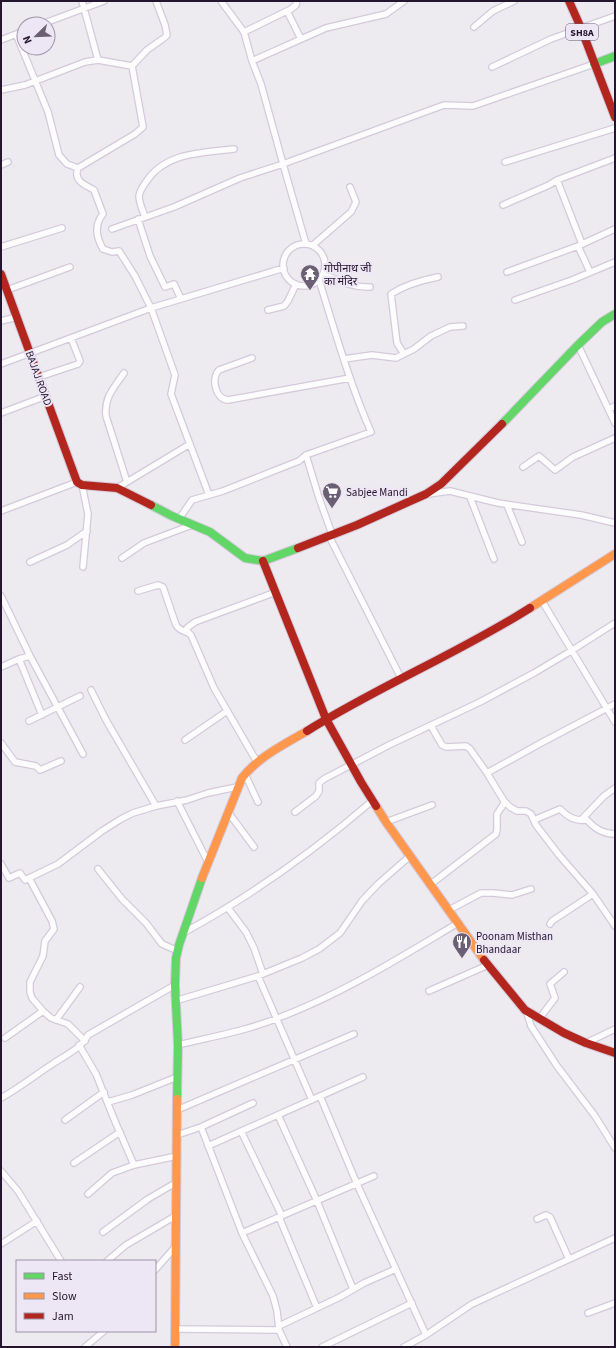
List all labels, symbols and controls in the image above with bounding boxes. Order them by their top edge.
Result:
north arrow [16,16,56,56]
road number: SH8A [566,24,598,40]
text: N [19,33,36,46]
place label: गोपीनाथ जी का मंदिर [324,261,371,289]
temple icon: गोपीनाथ जी का मंदिर [299,263,321,291]
street label: BAJAJ ROAD [22,349,55,408]
supermarket icon: Sabjee Mandi [321,481,343,509]
place label: Sabjee Mandi [346,485,408,500]
place label: Poonam Misthan Bhandaar [476,929,553,957]
restaurant icon: Poonam Misthan Bhandaar [451,931,473,959]
legend [16,1260,156,1332]
text: Fast [52,1268,72,1285]
text: Slow [52,1288,77,1305]
text: Jam [52,1308,74,1325]

